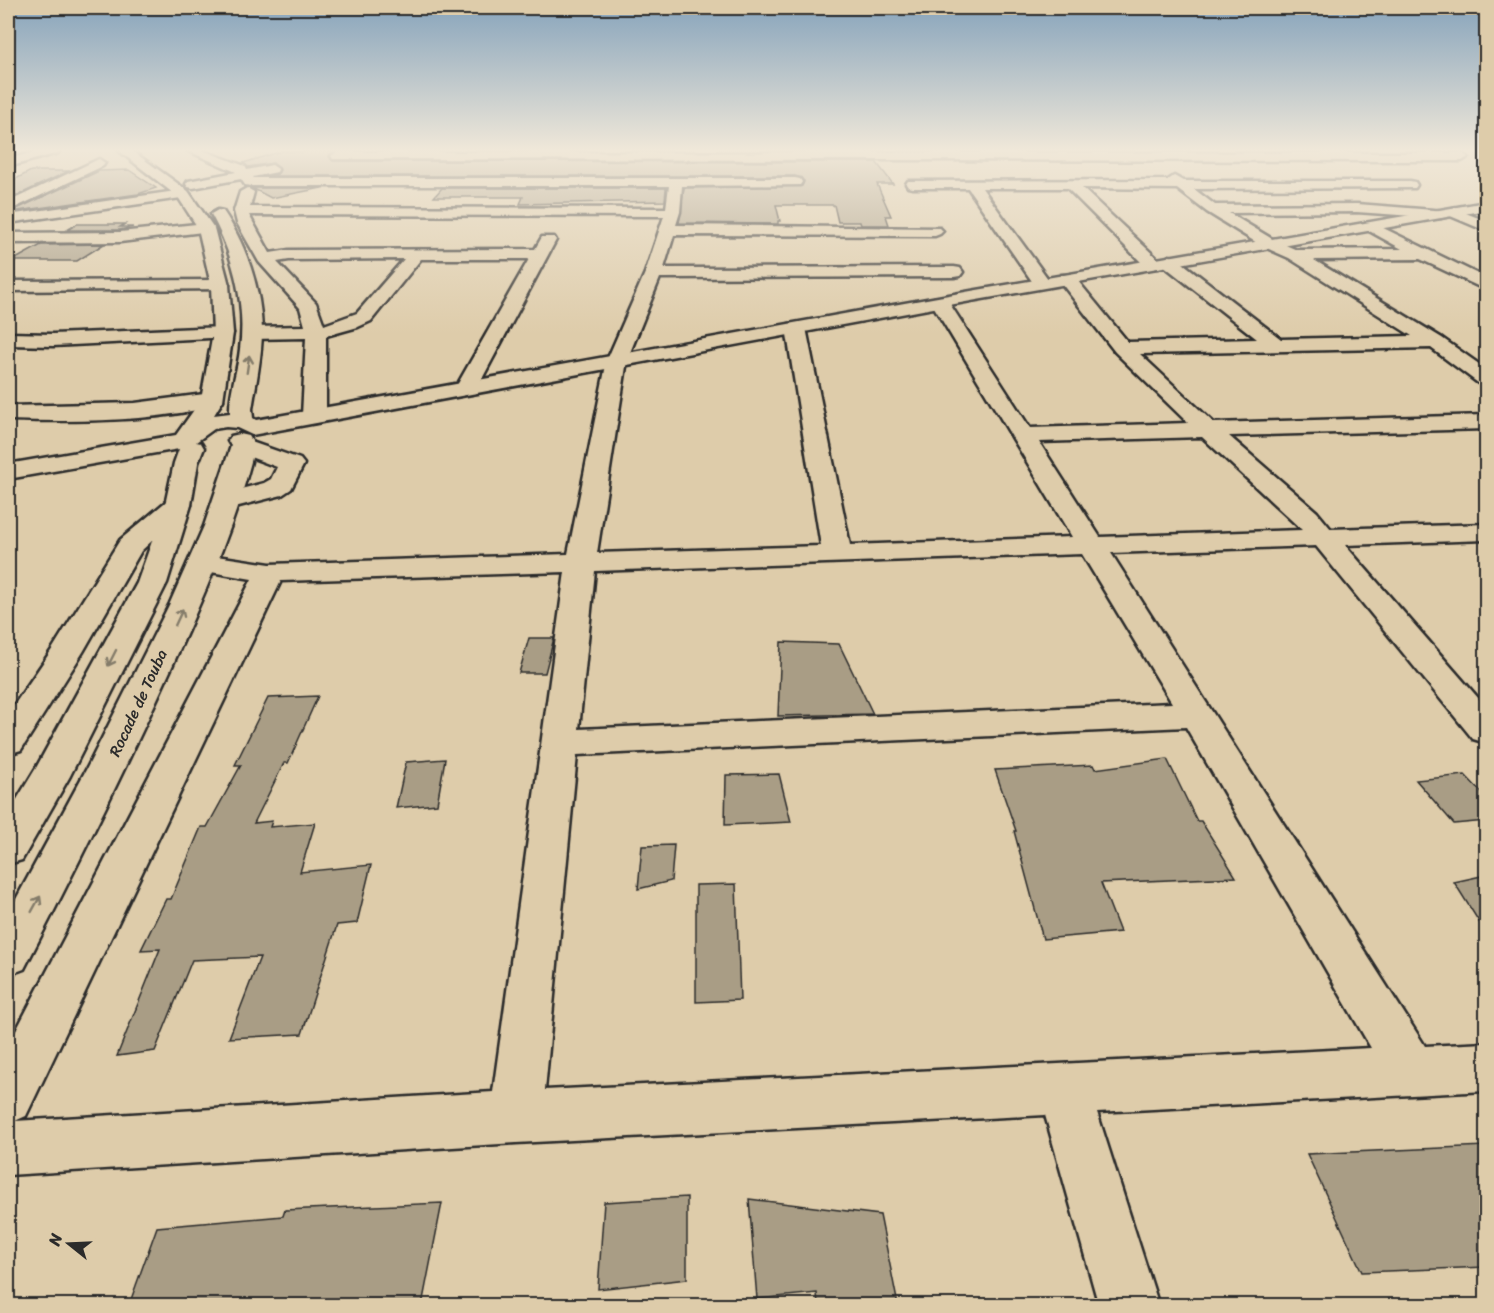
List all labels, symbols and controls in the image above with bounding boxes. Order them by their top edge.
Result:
one-way arrow [242,354,253,374]
one-way arrow [173,608,185,626]
street label: Rocade de Touba [100,644,176,762]
one-way arrow [106,649,117,667]
one-way arrow [30,896,42,913]
north arrow [39,1214,99,1274]
text: N [39,1229,71,1250]

